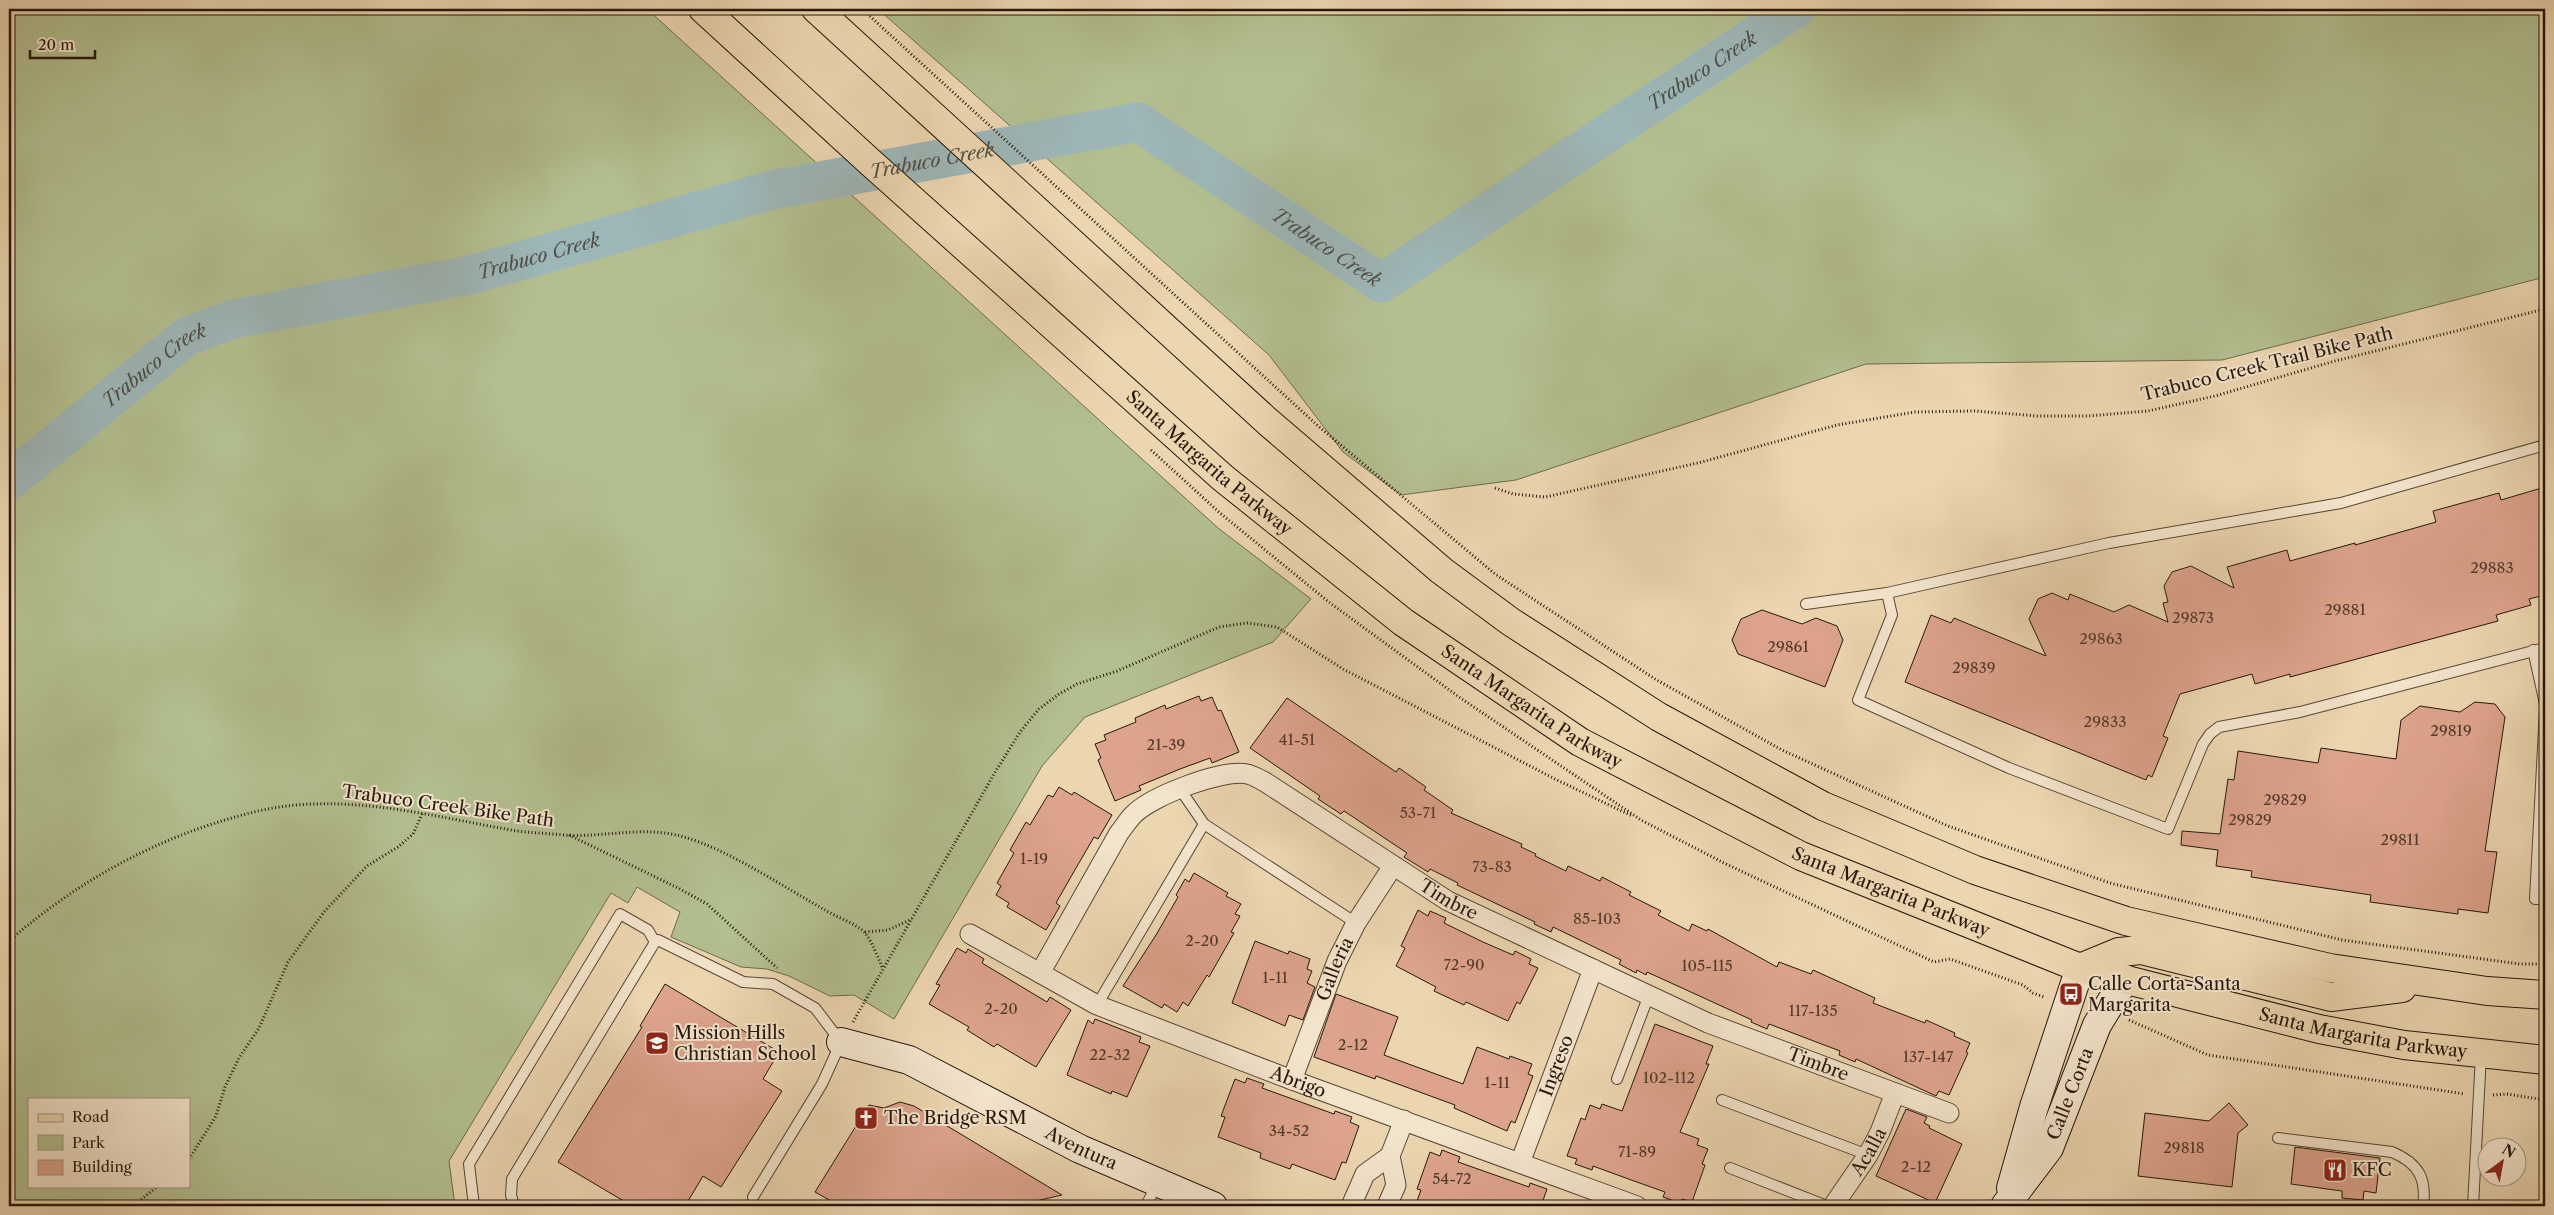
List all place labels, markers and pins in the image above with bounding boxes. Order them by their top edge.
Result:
place label: Calle Corta-Santa Margarita [2088,973,2241,1016]
bus stop icon: Calle Corta-Santa Margarita [2058,981,2084,1007]
place label: Mission Hills Christian School [674,1022,816,1065]
school or university icon: Mission Hills Christian School [644,1030,670,1056]
church icon: The Bridge RSM [853,1105,879,1131]
place label: The Bridge RSM [884,1107,1027,1129]
restaurant icon: KFC [2322,1157,2348,1183]
place label: KFC [2352,1159,2392,1181]

